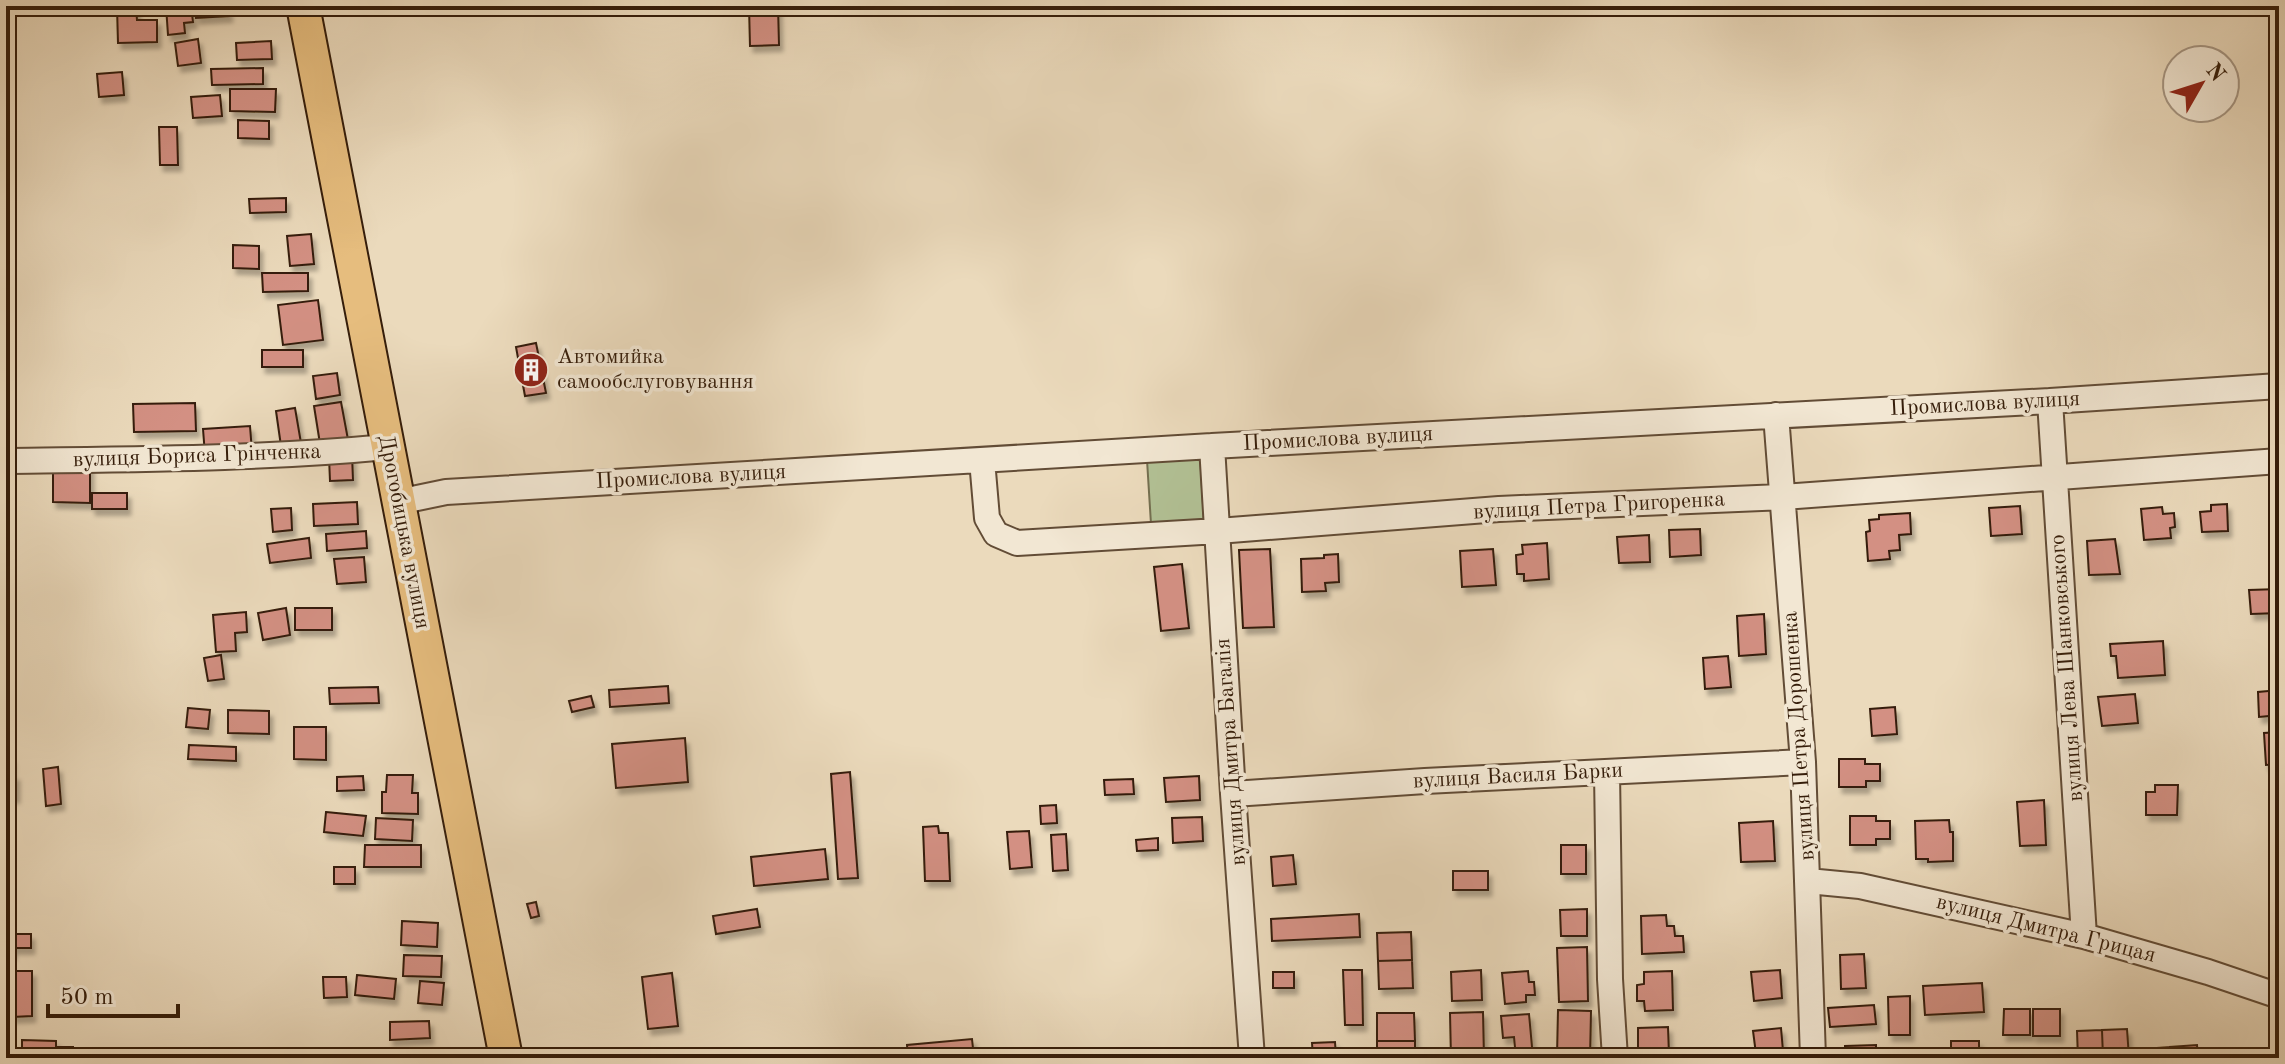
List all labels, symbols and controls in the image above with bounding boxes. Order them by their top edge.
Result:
north arrow [2161,44,2241,124]
text: N [2201,59,2229,86]
place label: Автомийка самообслуговування [557,346,754,393]
building icon: Автомийка самообслуговування [512,351,550,389]
street label: Промислова вулиця [1889,388,2081,420]
street label: Промислова вулиця [1242,423,1434,455]
street label: Дрогобицька вулиця [374,433,434,631]
street label: вулиця Бориса Грінченка [72,441,322,471]
street label: Промислова вулиця [595,461,787,493]
street label: вулиця Петра Григоренка [1472,488,1726,524]
street label: вулиця Лева Шанковського [2047,534,2087,802]
street label: вулиця Петра Дорошенка [1779,610,1819,862]
street label: вулиця Дмитра Багалія [1212,638,1250,866]
street label: вулиця Василя Барки [1412,760,1624,792]
street label: вулиця Дмитра Грицая [1934,891,2158,967]
scale bar [48,968,178,1018]
text: 50 m [60,986,114,1010]

